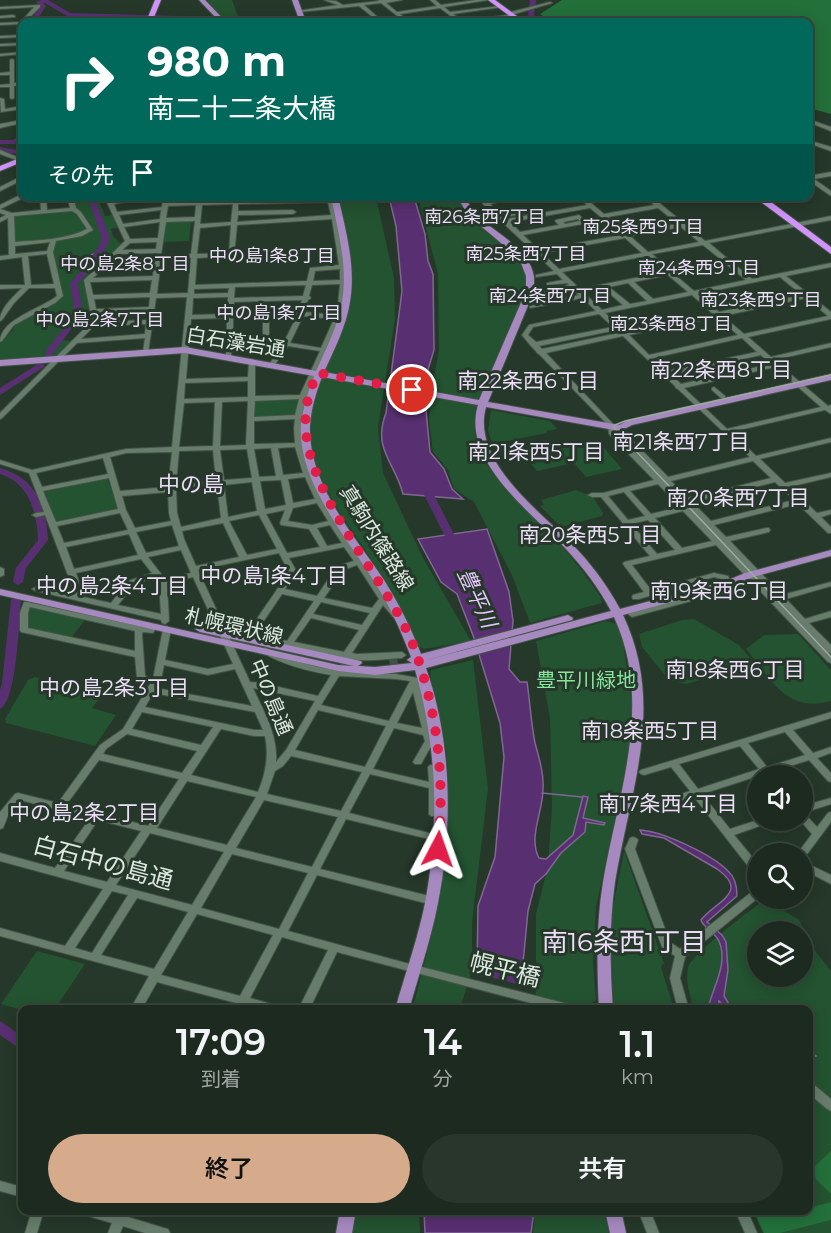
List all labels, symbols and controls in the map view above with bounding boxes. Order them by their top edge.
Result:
text: 980 m [147,35,286,87]
icon: right [48,42,126,120]
text: 南二十二条大橋 [147,92,336,125]
icon: arrive [126,156,159,189]
text: その先 [48,162,114,189]
district label: 南26条西7丁目 [424,206,546,228]
district label: 南25条西9丁目 [582,216,704,238]
district label: 南25条西7丁目 [465,243,587,265]
district label: 中の島1条8丁目 [209,245,335,267]
district label: 中の島2条8丁目 [60,253,190,275]
district label: 南24条西9丁目 [638,257,760,279]
district label: 南24条西7丁目 [489,285,611,307]
district label: 南23条西9丁目 [700,289,822,311]
district label: 中の島1条7丁目 [216,302,342,324]
district label: 中の島2条7丁目 [36,309,164,331]
district label: 南23条西8丁目 [610,313,732,335]
street label: 白石藻岩通 [185,322,287,362]
district label: 南22条西8丁目 [650,357,792,382]
pin [386,364,437,415]
district label: 南22条西6丁目 [457,368,599,393]
icon: arrive [395,373,428,406]
district label: 南21条西7丁目 [613,429,749,454]
district label: 南21条西5丁目 [468,439,604,464]
district label: 中の島 [158,471,224,498]
street label: 真駒内篠路線 [335,481,419,595]
district label: 南20条西7丁目 [666,485,810,510]
district label: 南20条西5丁目 [519,522,661,547]
district label: 中の島1条4丁目 [200,563,348,588]
water label: 豊平川 [453,564,503,633]
district label: 中の島2条4丁目 [36,573,188,598]
district label: 南19条西6丁目 [650,578,788,603]
street label: 札幌環状線 [183,603,285,649]
street label: 中の島通 [244,655,298,739]
district label: 南18条西6丁目 [666,657,804,682]
park label: 豊平川緑地 [536,668,636,692]
district label: 中の島2条3丁目 [39,675,189,700]
district label: 南18条西5丁目 [581,718,719,743]
map controls [747,765,813,987]
button: sound [747,765,813,831]
district label: 南17条西4丁目 [599,791,737,816]
district label: 中の島2条2丁目 [9,800,159,825]
position arrow [406,817,470,881]
street label: 白石中の島通 [30,830,176,895]
button: search [747,843,813,909]
button: layers [747,921,813,987]
district label: 南16条西1丁目 [542,926,706,958]
street label: 幌平橋 [467,947,544,992]
text: 17:09 [176,1020,266,1064]
text: 14 [424,1020,462,1064]
text: 1.1 [620,1022,655,1066]
text: km [621,1065,654,1089]
text: 到着 [201,1067,241,1091]
text: 分 [433,1067,453,1091]
button: 終了 [48,1134,410,1203]
button: 共有 [422,1134,783,1203]

